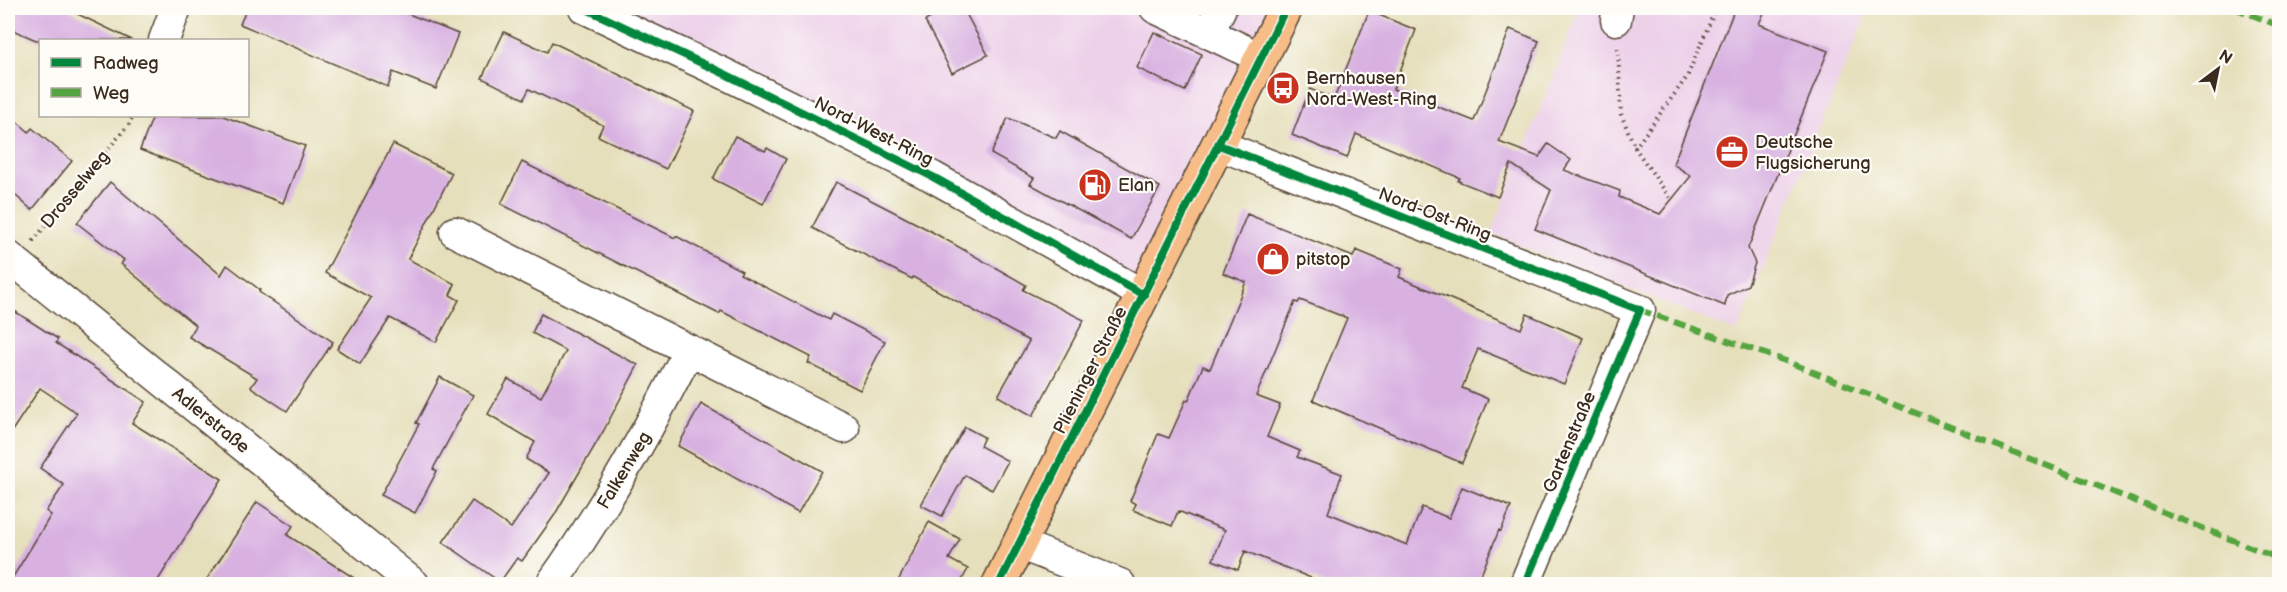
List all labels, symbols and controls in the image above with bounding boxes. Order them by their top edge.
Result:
legend [39,39,249,117]
north arrow [2188,39,2248,99]
text: N [2215,46,2235,69]
text: Radweg [93,53,159,74]
place label: Bernhausen Nord-West-Ring [1306,68,1437,110]
bus stop icon: Bernhausen Nord-West-Ring [1265,70,1301,106]
text: Weg [93,83,129,104]
street label: Nord-West-Ring [811,92,937,171]
place label: Deutsche Flugsicherung [1755,132,1871,174]
office icon: Deutsche Flugsicherung [1714,134,1750,170]
street label: Drosselweg [37,146,114,232]
fuel station icon: Elan [1077,167,1113,203]
place label: Elan [1118,175,1154,196]
street label: Nord-Ost-Ring [1375,183,1494,246]
shop icon: pitstop [1255,241,1291,277]
place label: pitstop [1296,249,1351,270]
street label: Plieninger Straße [1049,303,1132,437]
street label: Adlerstraße [168,383,254,458]
street label: Gartenstraße [1539,388,1600,496]
street label: Falkenweg [593,428,656,513]

